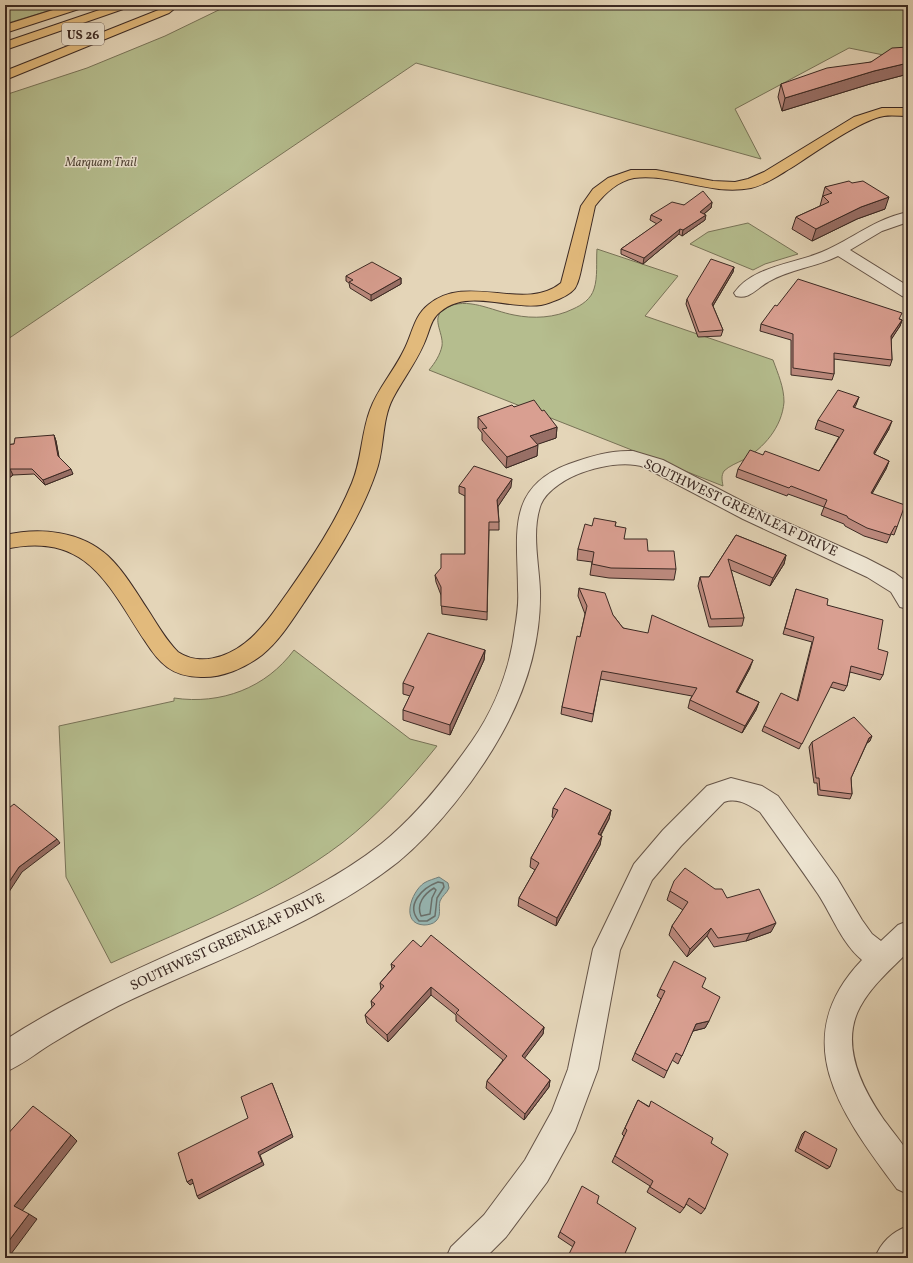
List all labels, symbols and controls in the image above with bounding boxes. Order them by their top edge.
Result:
road number: US 26 [62,23,104,45]
park label: Marquam Trail [64,155,137,171]
street label: SOUTHWEST GREENLEAF DRIVE [640,455,841,562]
street label: SOUTHWEST GREENLEAF DRIVE [127,889,328,996]

